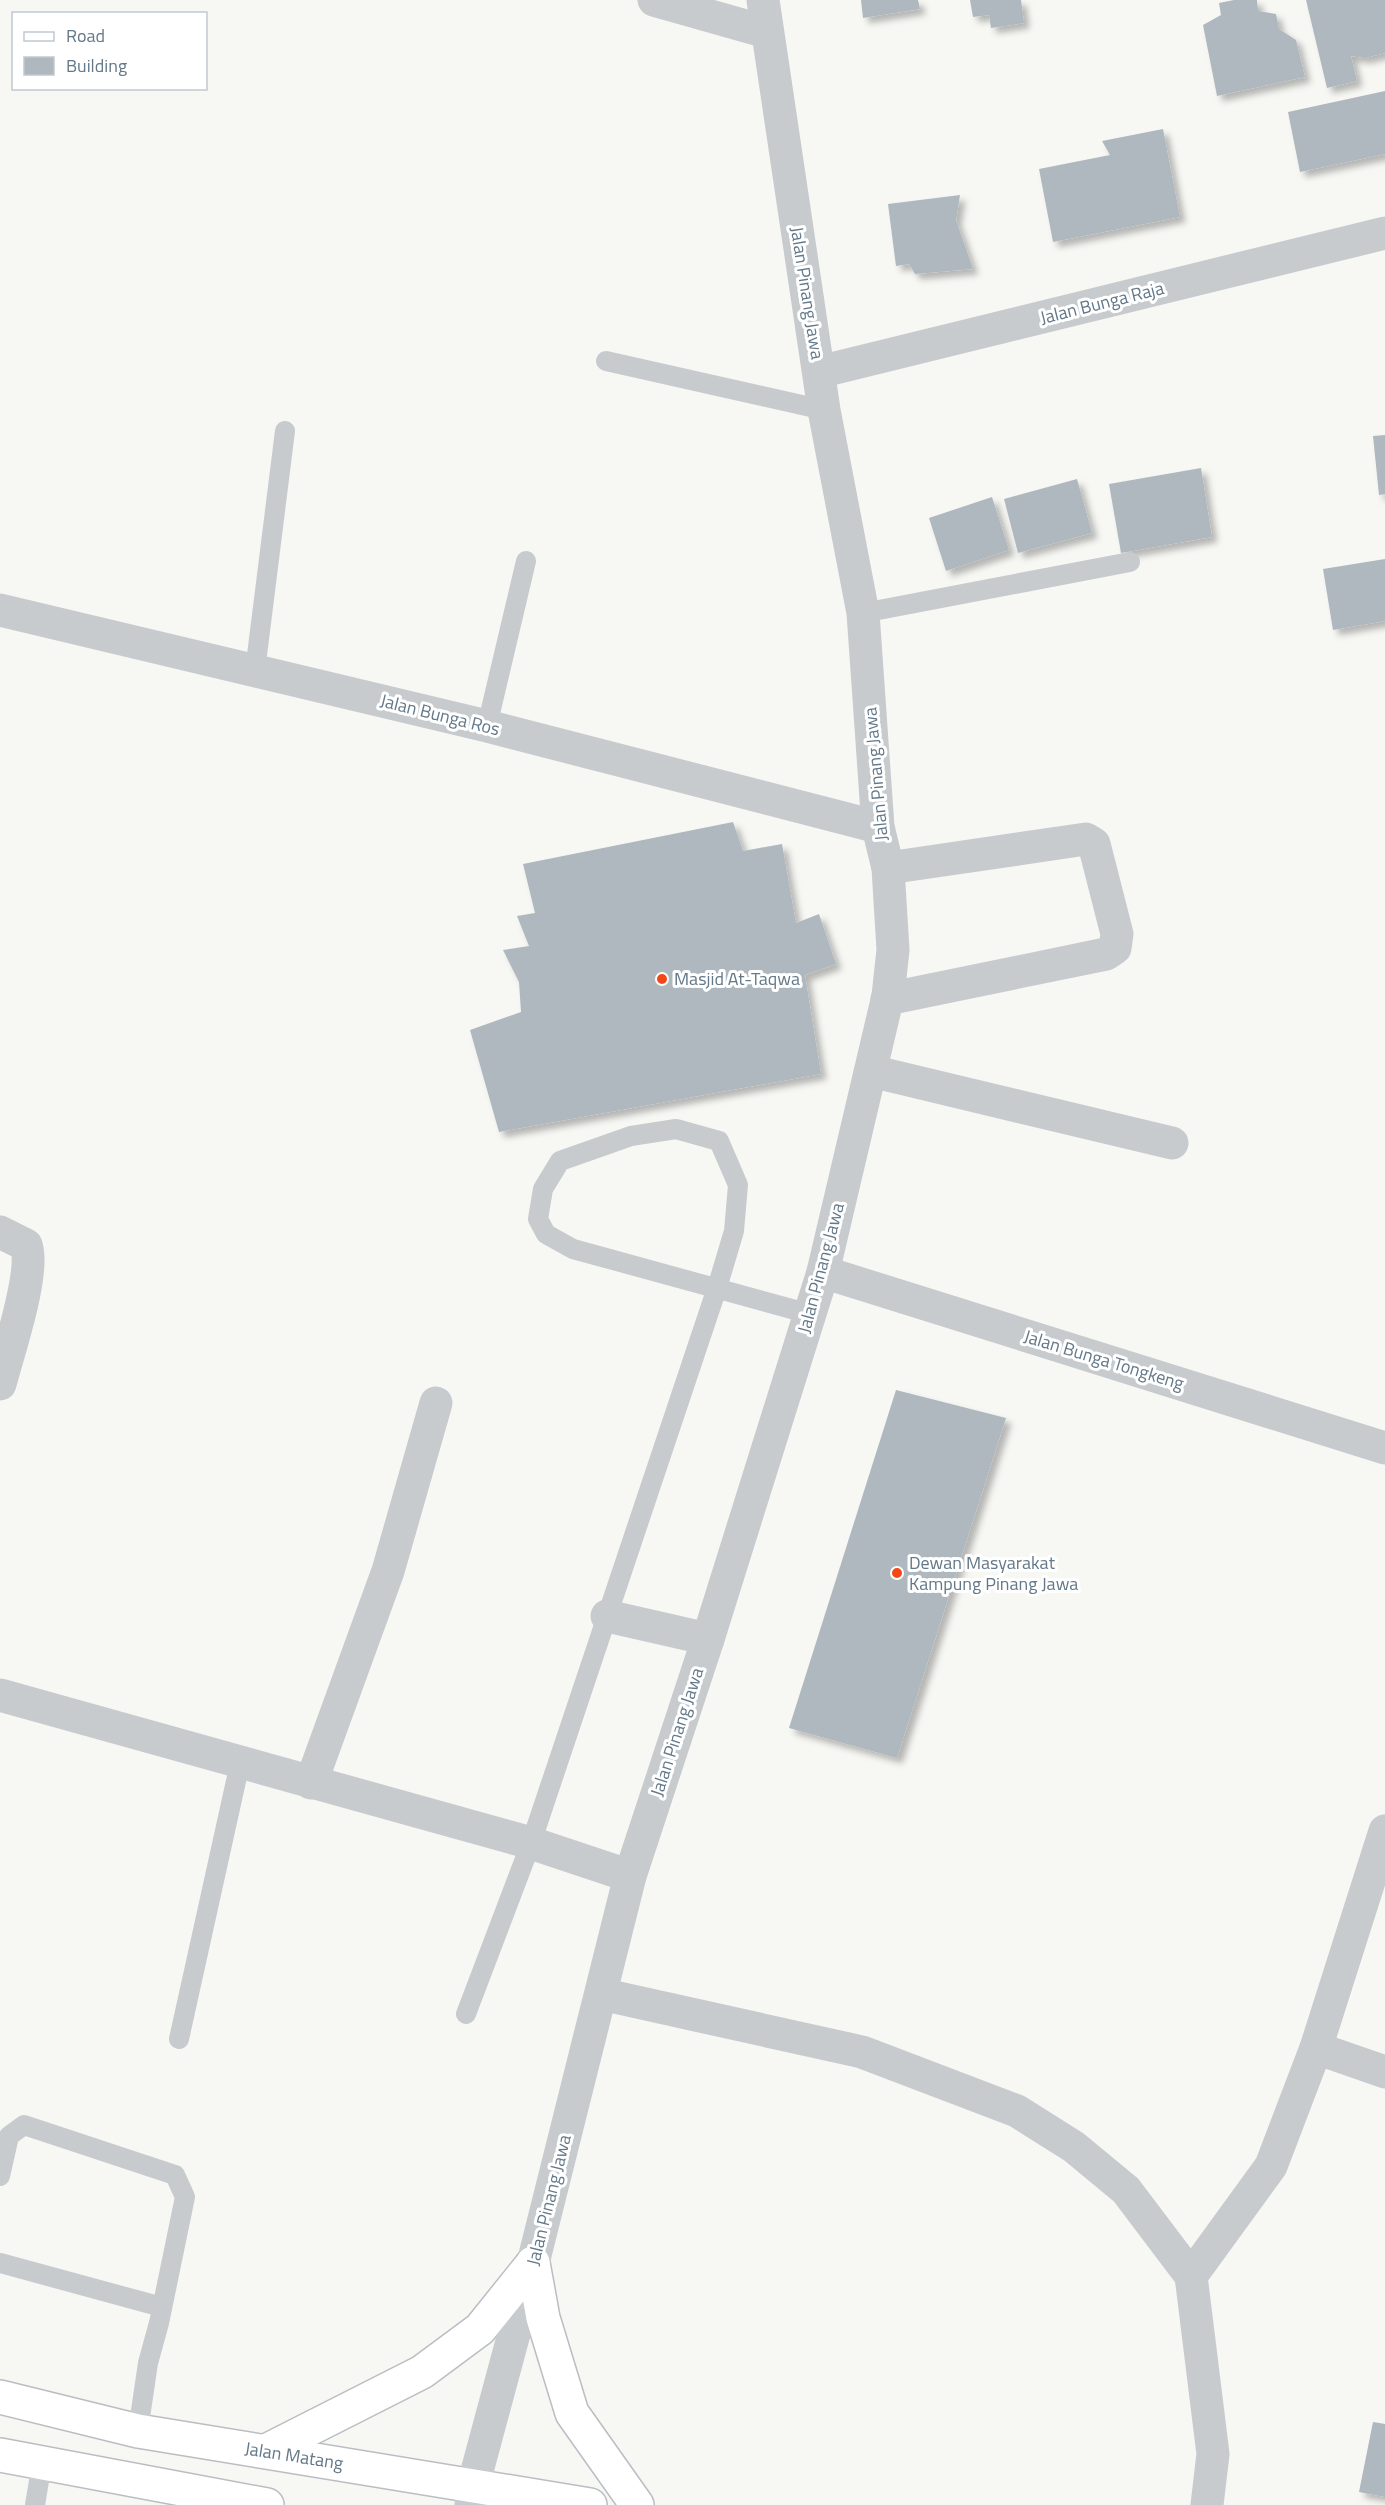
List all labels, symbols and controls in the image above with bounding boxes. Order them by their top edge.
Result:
legend [12,12,207,90]
text: Road [66,22,105,49]
text: Building [66,52,127,79]
street label: Jalan Pinang Jawa [784,225,831,361]
street label: Jalan Bunga Raja [1037,274,1167,331]
street label: Jalan Bunga Ros [377,687,503,742]
street label: Jalan Pinang Jawa [856,706,895,842]
place label: Masjid At-Taqwa [674,965,800,992]
marker: Masjid At-Taqwa [655,972,669,986]
street label: Jalan Pinang Jawa [790,1200,851,1336]
street label: Jalan Bunga Tongkeng [1021,1322,1188,1397]
place label: Dewan Masyarakat Kampung Pinang Jawa [909,1549,1078,1597]
marker: Dewan Masyarakat Kampung Pinang Jawa [890,1566,904,1580]
street label: Jalan Pinang Jawa [643,1664,710,1800]
street label: Jalan Pinang Jawa [519,2132,578,2268]
street label: Jalan Matang [243,2434,345,2477]

